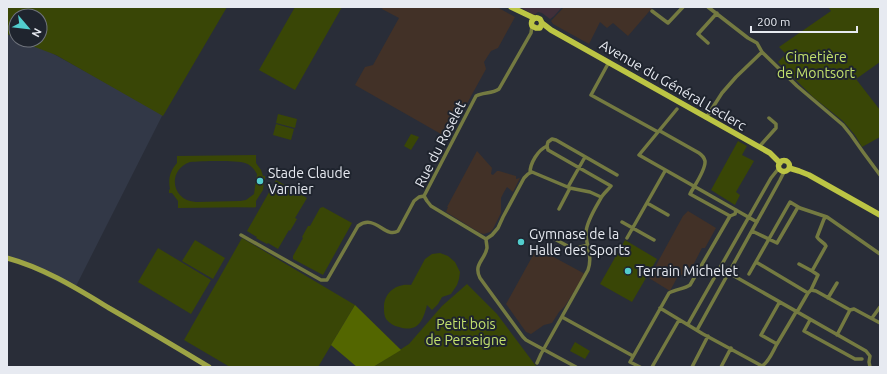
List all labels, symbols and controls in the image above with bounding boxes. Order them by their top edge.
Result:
north arrow [8,8,48,48]
scale bar [751,8,857,34]
text: 200 m [757,15,790,28]
text: N [30,26,44,39]
street label: Avenue du Général Leclerc [597,36,749,134]
park label: Cimetière de Montsort [777,49,856,81]
street label: Rue du Roselet [411,98,469,190]
place label: Stade Claude Varnier [268,165,351,197]
marker: Stade Claude Varnier [255,176,265,186]
place label: Gymnase de la Halle des Sports [529,226,630,258]
marker: Gymnase de la Halle des Sports [516,237,526,247]
place label: Terrain Michelet [636,263,738,279]
marker: Terrain Michelet [623,266,633,276]
park label: Petit bois de Perseigne [425,316,507,348]

